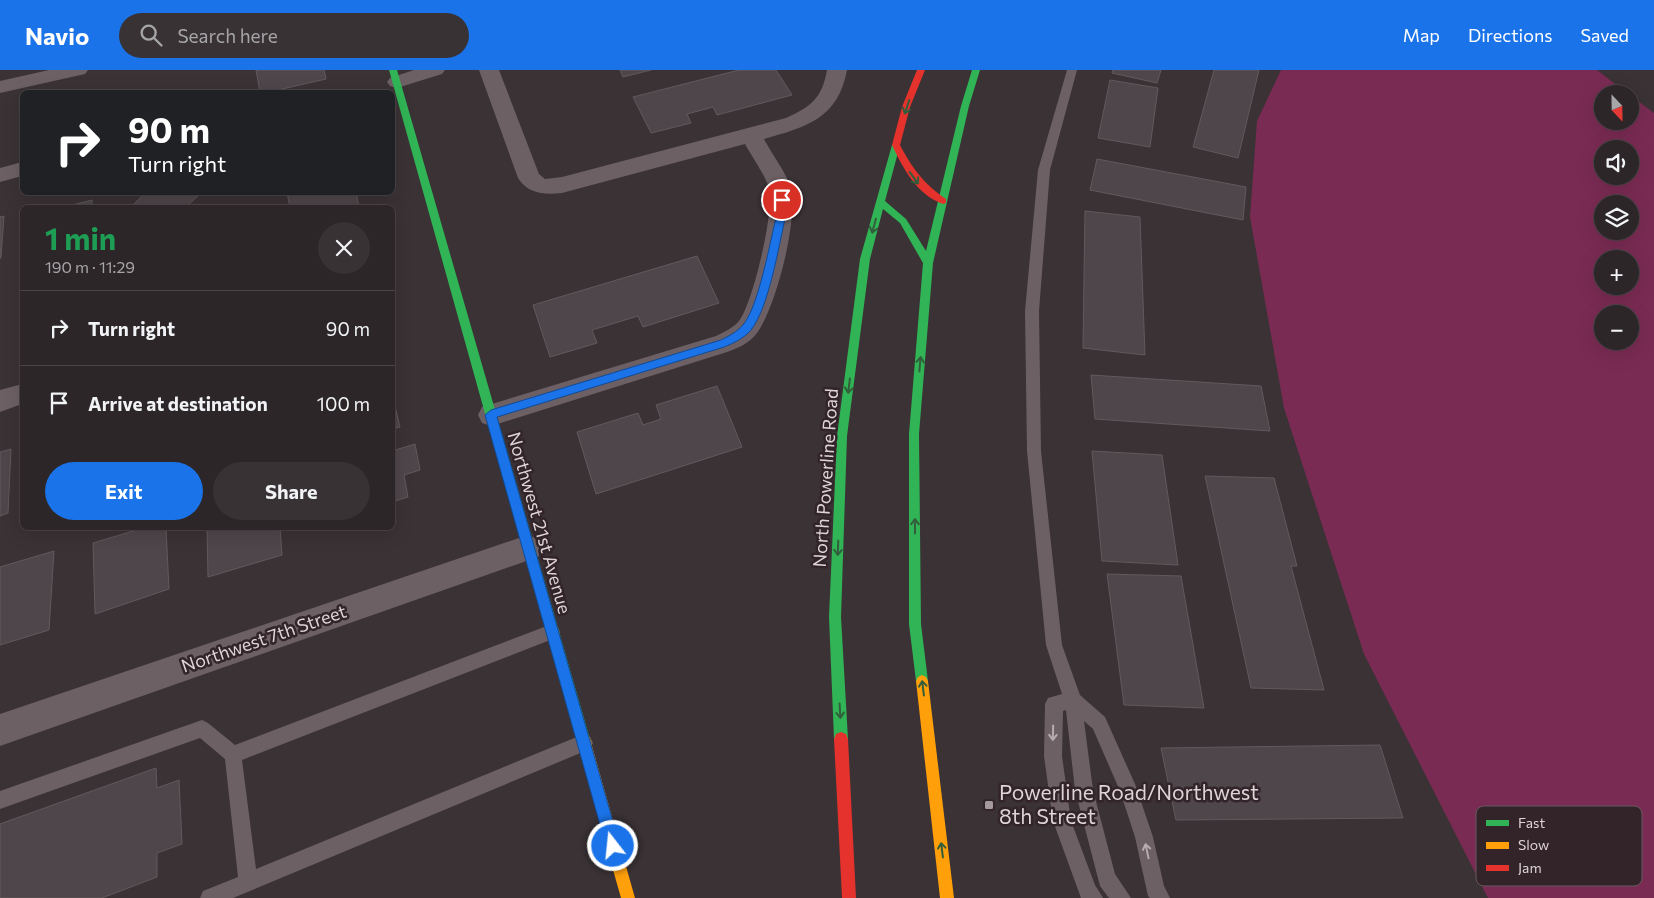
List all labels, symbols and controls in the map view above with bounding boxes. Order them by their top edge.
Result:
search box [119,13,469,58]
text: Navio [25,21,89,50]
icon: search [137,21,165,49]
text: Search here [177,24,278,47]
text: Map [1403,24,1440,46]
text: Directions [1468,24,1552,46]
text: Saved [1580,24,1629,46]
north arrow [1594,85,1639,130]
map controls [1594,85,1639,350]
one-way arrow [901,99,911,115]
text: 90 m [128,107,210,150]
icon: right [45,110,110,175]
button: sound [1594,140,1639,185]
text: Turn right [128,150,226,177]
one-way arrow [909,171,919,185]
pin [761,179,803,221]
icon: arrive [768,186,796,214]
button: layers [1594,195,1639,240]
one-way arrow [869,218,878,234]
text: 1 min [45,219,116,256]
button: close [318,222,370,274]
button: + [1594,250,1639,295]
text: 190 m · 11:29 [45,257,135,276]
button: − [1594,305,1639,350]
icon: right [45,314,73,342]
text: Turn right [88,317,175,340]
text: 90 m [326,317,370,340]
one-way arrow [915,356,925,372]
one-way arrow [844,378,854,394]
street label: North Powerline Road [808,388,842,568]
icon: arrive [45,389,73,417]
text: Arrive at destination [88,392,268,415]
text: 100 m [317,392,370,415]
street label: Northwest 21st Avenue [503,429,576,616]
button: Exit [45,462,203,520]
button: Share [213,462,370,520]
one-way arrow [910,518,920,534]
one-way arrow [833,540,842,556]
street label: Northwest 7th Street [178,599,349,677]
one-way arrow [918,681,928,697]
one-way arrow [835,702,844,718]
one-way arrow [1049,725,1058,741]
place label: Powerline Road/Northwest 8th Street [999,779,1259,828]
marker: Powerline Road/Northwest 8th Street [983,799,995,811]
legend [1476,806,1642,886]
text: Fast [1518,814,1545,831]
position arrow [586,819,638,871]
text: Slow [1518,836,1549,853]
one-way arrow [937,842,947,858]
one-way arrow [1142,844,1151,860]
text: Jam [1518,859,1542,876]

